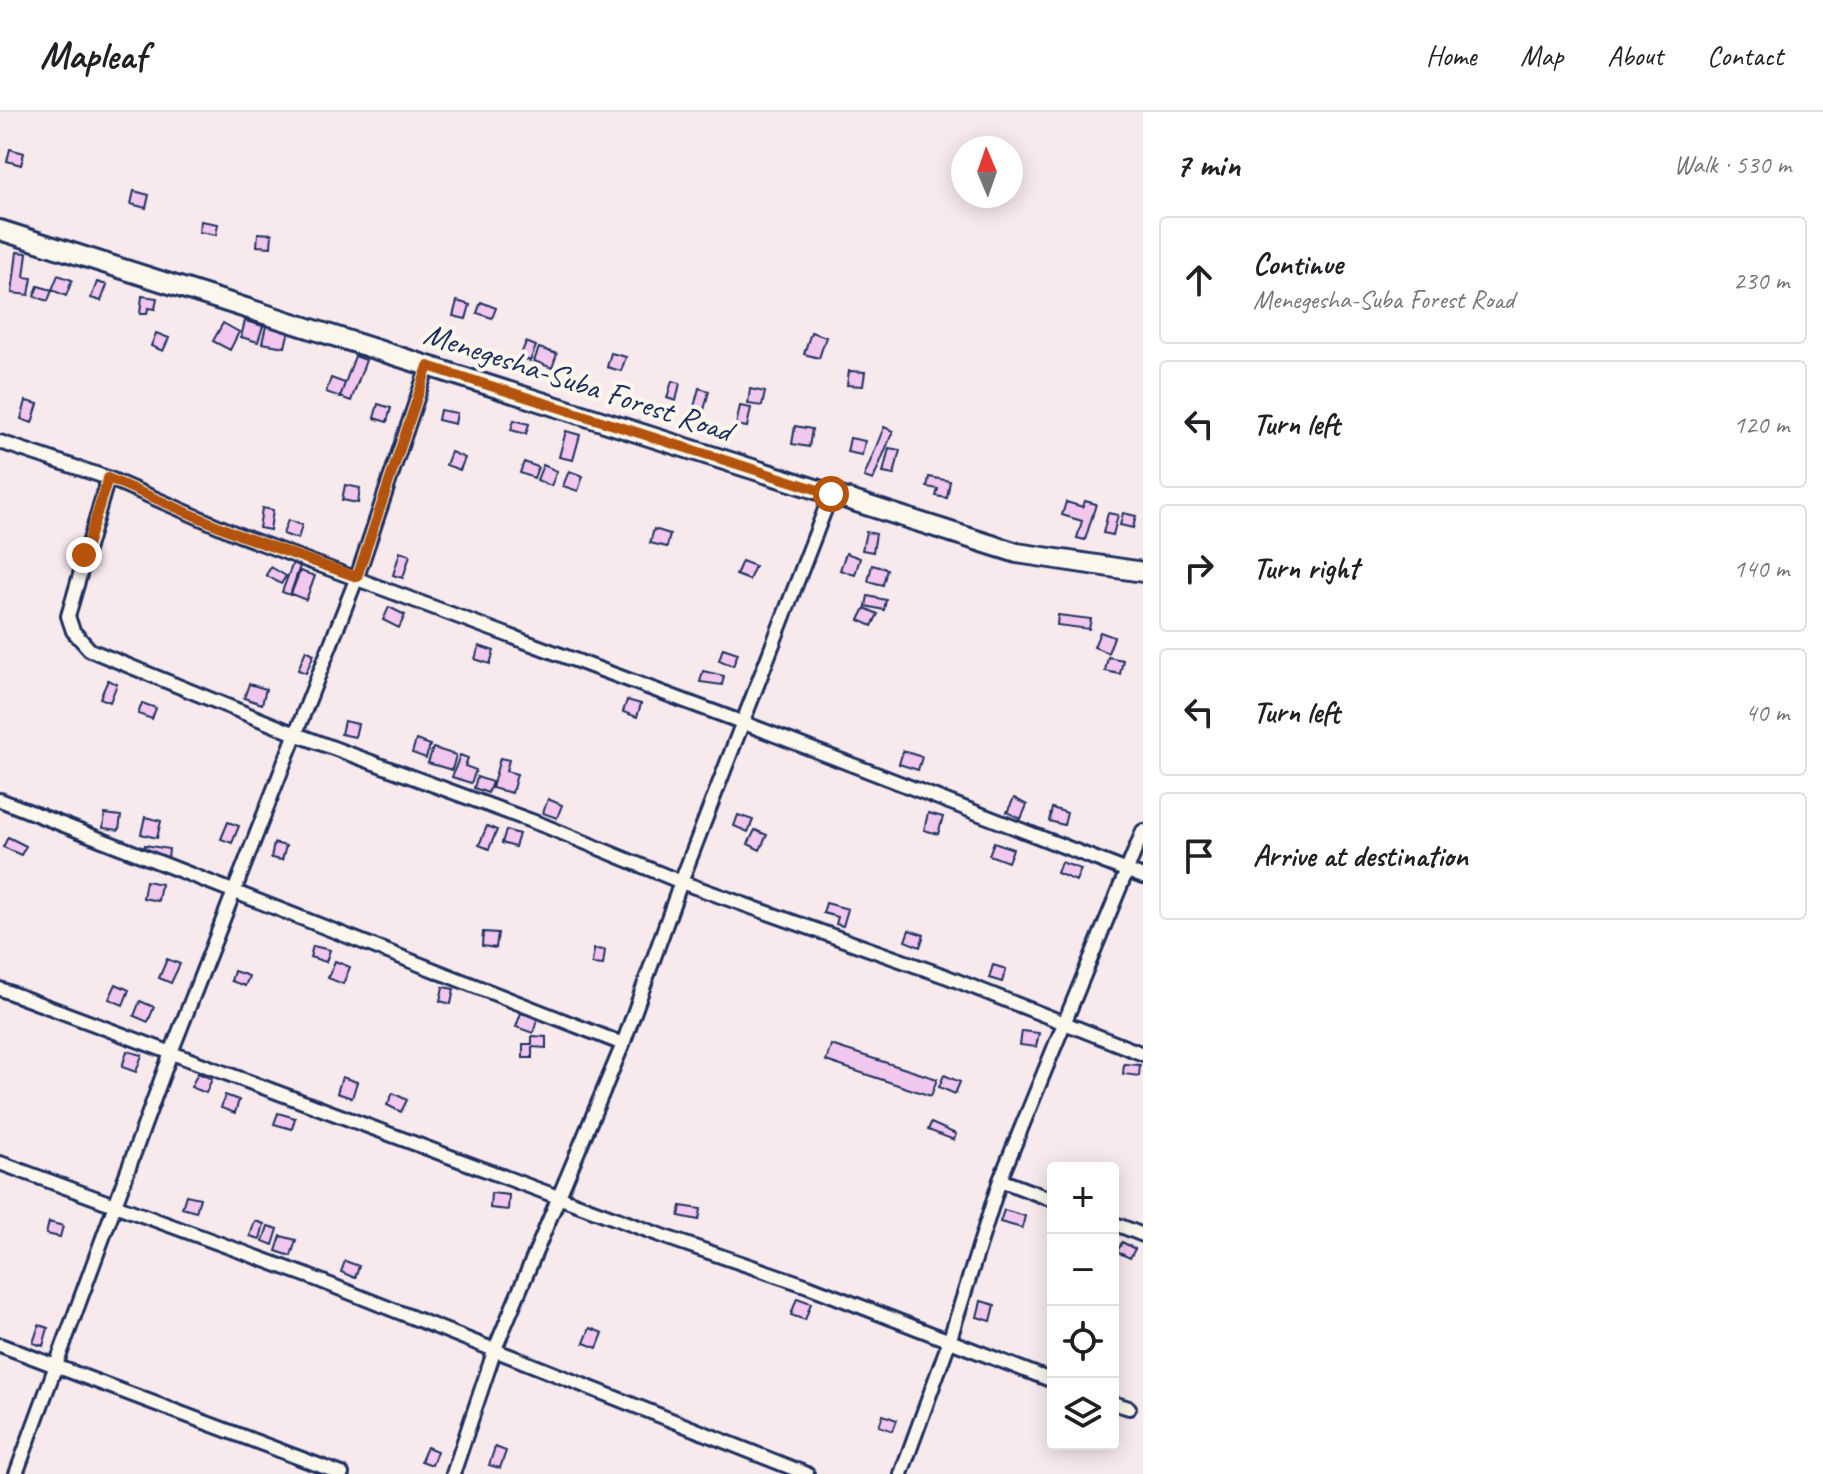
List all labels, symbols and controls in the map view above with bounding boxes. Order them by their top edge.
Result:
text: Mapleaf [40,32,146,79]
text: Home [1426,38,1476,73]
text: Map [1520,38,1563,73]
text: About [1607,38,1663,73]
text: Contact [1707,38,1783,73]
north arrow [951,136,1023,208]
text: 7 min [1175,143,1240,186]
text: Walk · 530 m [1674,148,1791,181]
text: Continue [1253,245,1343,283]
icon: ahead [1177,258,1221,302]
text: 230 m [1733,264,1789,297]
text: Menegesha-Suba Forest Road [1253,283,1514,316]
street label: Menegesha-Suba Forest Road [419,313,742,453]
icon: left [1177,402,1221,446]
text: Turn left [1253,405,1340,443]
text: 120 m [1733,408,1789,441]
route start [813,476,849,512]
route end [66,537,102,573]
icon: right [1177,546,1221,590]
text: Turn right [1253,549,1358,587]
text: 140 m [1733,552,1789,585]
icon: left [1177,690,1221,734]
text: Turn left [1253,693,1340,731]
text: 40 m [1745,696,1789,729]
icon: arrive [1177,834,1221,878]
text: Arrive at destination [1253,837,1468,875]
map controls [1047,1162,1119,1450]
button: + [1047,1162,1119,1234]
button: − [1047,1234,1119,1306]
button: locate [1047,1306,1119,1378]
button: layers [1047,1378,1119,1450]

